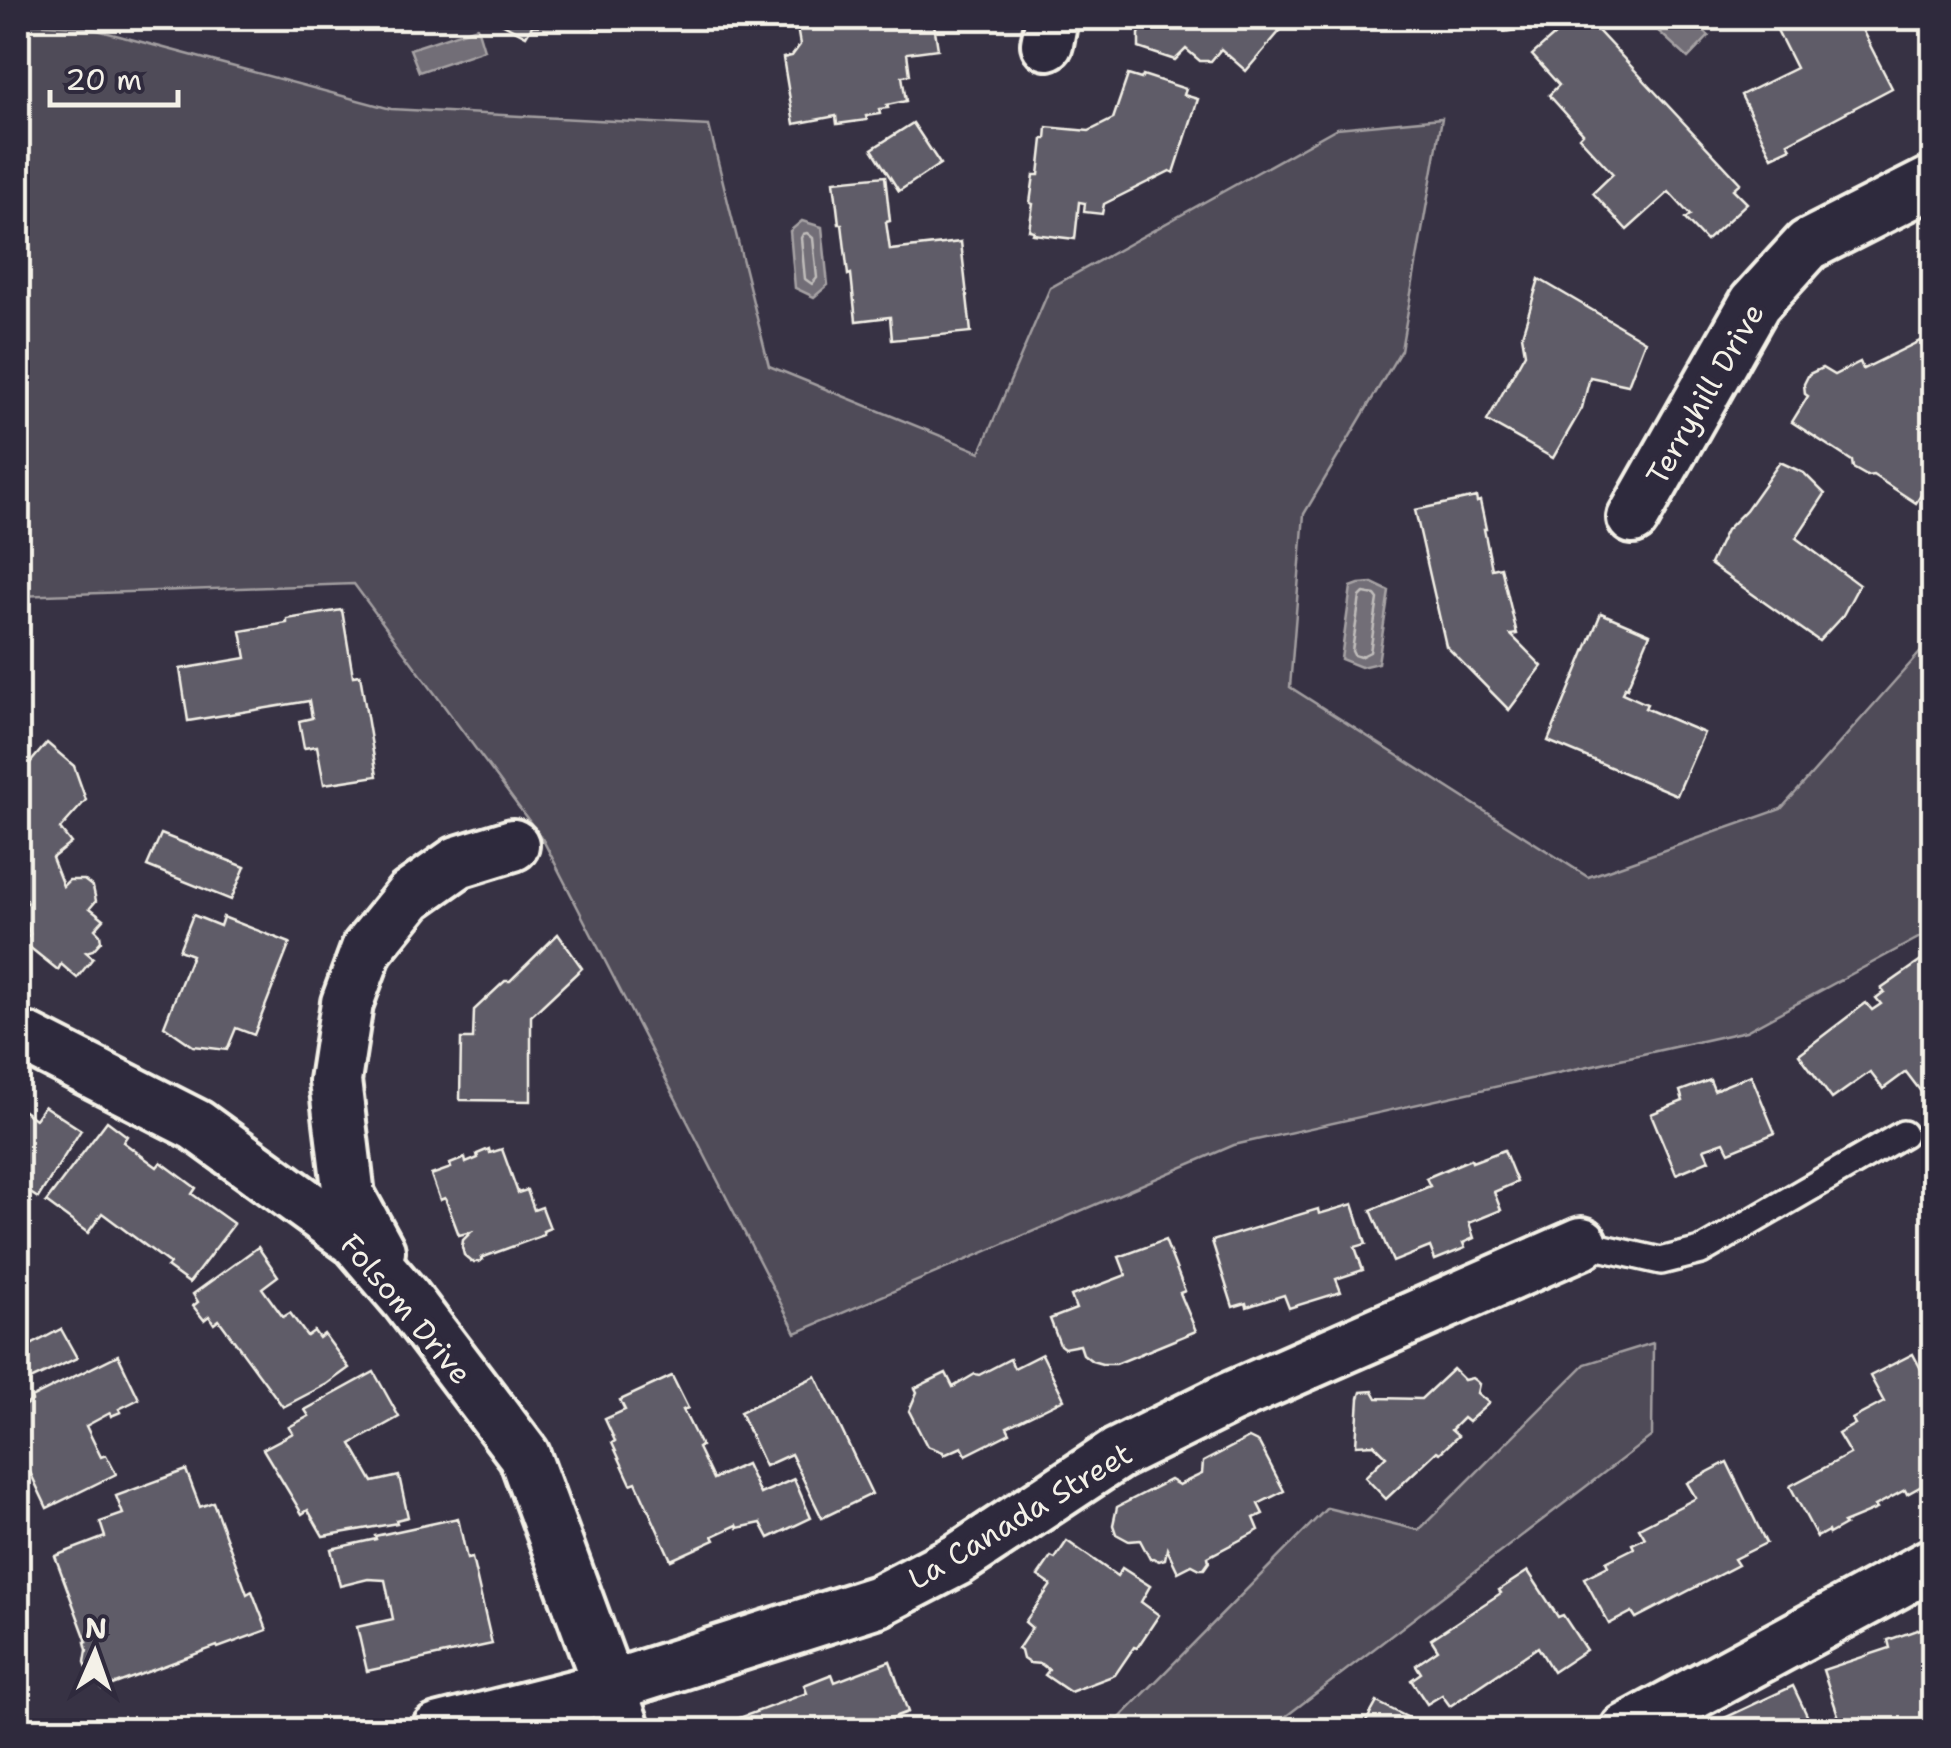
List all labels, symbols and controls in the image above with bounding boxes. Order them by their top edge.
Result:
scale bar [50,45,178,107]
text: 20 m [65,59,142,100]
street label: Terryhill Drive [1636,296,1774,492]
street label: Folsom Drive [331,1225,481,1393]
street label: La Canada Street [900,1433,1140,1599]
north arrow [45,1603,145,1703]
text: N [84,1609,108,1647]

